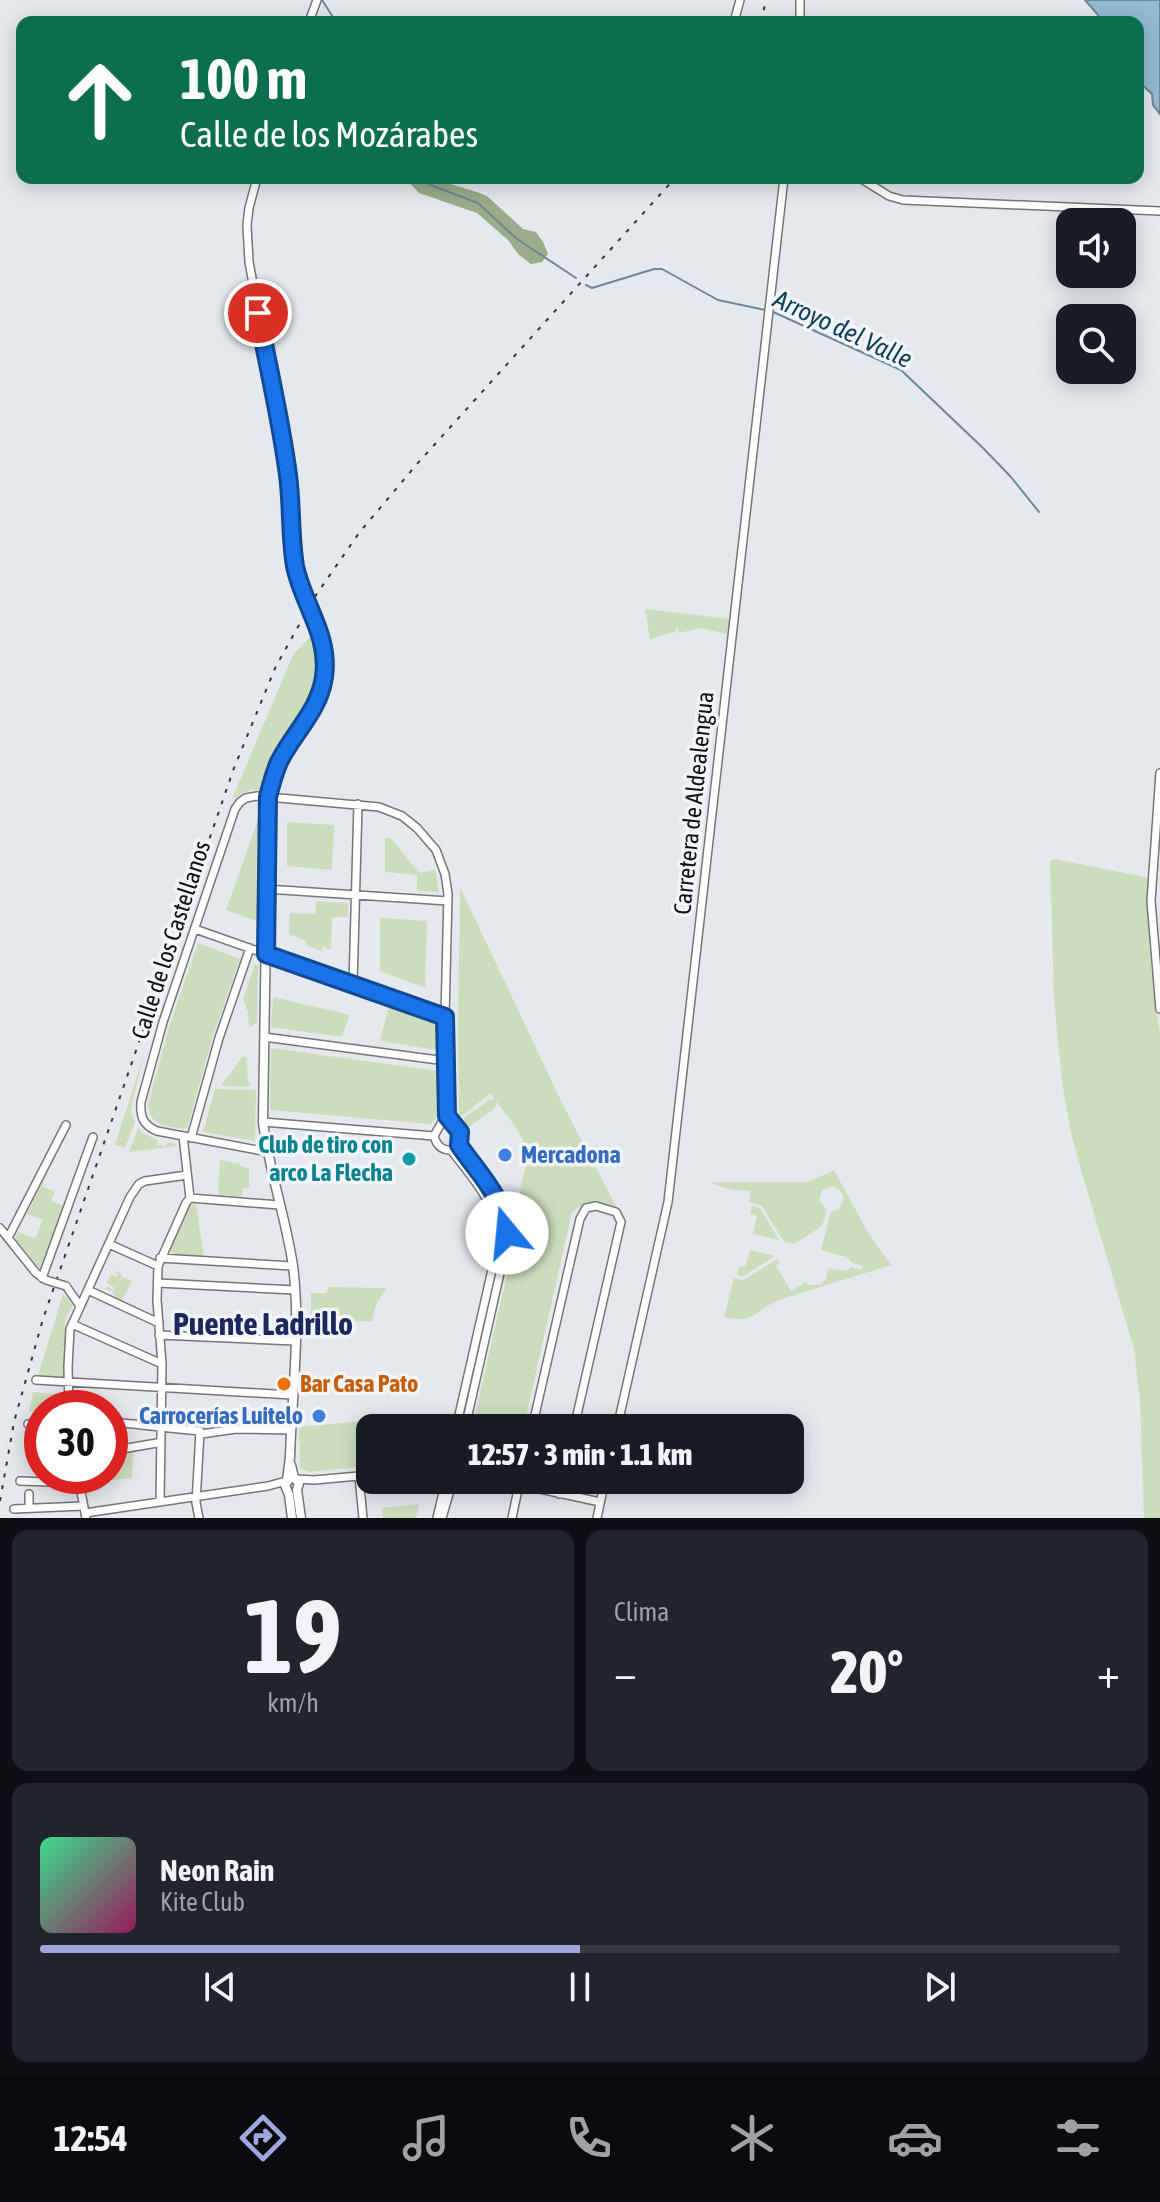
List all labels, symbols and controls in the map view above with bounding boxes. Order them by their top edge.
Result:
text: 100 m [180,47,307,111]
icon: ahead [48,48,152,152]
text: Calle de los Mozárabes [180,113,478,155]
map controls [1056,208,1136,384]
button: sound [1056,208,1136,288]
pin [224,279,292,347]
water label: Arroyo del Valle [768,283,917,374]
icon: arrive [236,291,280,335]
button: search [1056,304,1136,384]
street label: Carretera de Aldealengua [668,690,719,916]
street label: Calle de los Castellanos [126,837,215,1042]
place label: Club de tiro con arco La Flecha [258,1131,393,1186]
place label: Mercadona [521,1141,621,1168]
marker: Mercadona [496,1146,514,1164]
marker: Club de tiro con arco La Flecha [400,1150,418,1168]
position arrow [465,1191,549,1275]
district label: Puente Ladrillo [173,1305,353,1342]
place label: Bar Casa Pato [300,1370,418,1397]
marker: Bar Casa Pato [275,1375,293,1393]
speed limit sign: 30 [24,1390,128,1494]
place label: Carrocerías Luitelo [139,1402,303,1429]
marker: Carrocerías Luitelo [310,1407,328,1425]
text: 12:57 · 3 min · 1.1 km [468,1437,692,1471]
text: 19 [244,1576,342,1695]
text: Clima [614,1597,669,1627]
text: 20° [831,1637,903,1706]
text: − [614,1647,637,1697]
text: + [1097,1647,1120,1697]
text: km/h [267,1688,319,1718]
text: Neon Rain [160,1853,274,1887]
text: Kite Club [160,1887,245,1917]
icon: previous [198,1965,242,2009]
icon: pause [558,1965,602,2009]
icon: next [918,1965,962,2009]
icon: directions [235,2110,291,2166]
icon: music [398,2110,454,2166]
icon: phone [561,2110,617,2166]
icon: climate [724,2110,780,2166]
icon: car [887,2110,943,2166]
icon: filters [1050,2110,1106,2166]
text: 12:54 [54,2117,128,2159]

